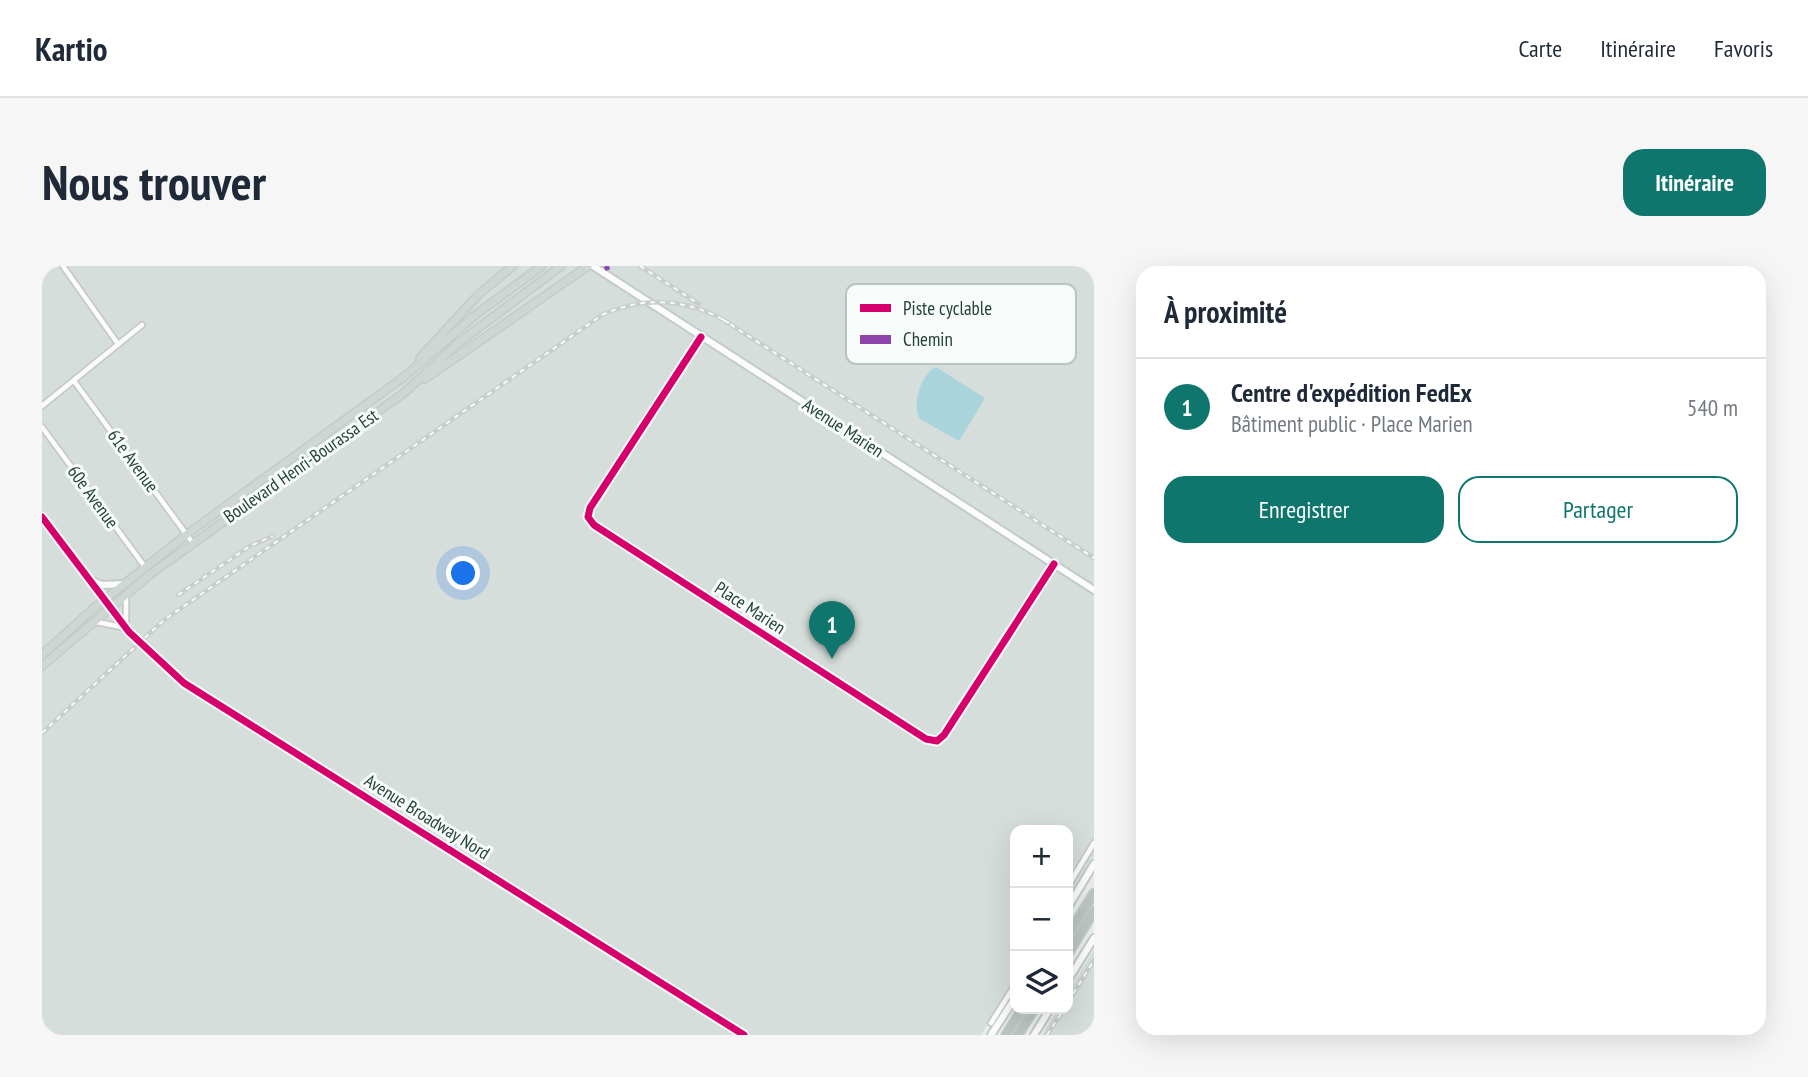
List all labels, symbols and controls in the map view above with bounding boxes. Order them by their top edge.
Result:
text: Kartio [35,27,108,70]
text: Carte [1518,33,1562,64]
text: Itinéraire [1600,33,1676,64]
text: Favoris [1714,33,1773,64]
button: Itinéraire [1623,149,1766,216]
text: Nous trouver [42,150,266,214]
legend [846,284,1076,364]
text: À proximité [1164,292,1287,331]
text: Piste cyclable [903,296,992,320]
text: Chemin [903,327,953,351]
text: Centre d'expédition FedEx [1231,376,1472,409]
street label: Avenue Marien [798,393,888,462]
text: 1 [1182,393,1193,422]
text: 540 m [1687,393,1738,422]
street label: Boulevard Henri-Bourassa Est [219,404,382,528]
text: Bâtiment public · Place Marien [1231,409,1473,438]
street label: 61e Avenue [103,425,164,497]
street label: 60e Avenue [63,461,124,533]
button: Enregistrer [1164,476,1444,543]
button: Partager [1458,476,1738,543]
your location [446,556,480,590]
street label: Place Marien [711,576,790,639]
pin: 1 [809,601,855,659]
street label: Avenue Broadway Nord [360,769,494,864]
map controls [1010,825,1073,1014]
button: + [1010,825,1073,888]
button: − [1010,888,1073,951]
button: layers [1010,951,1073,1014]

